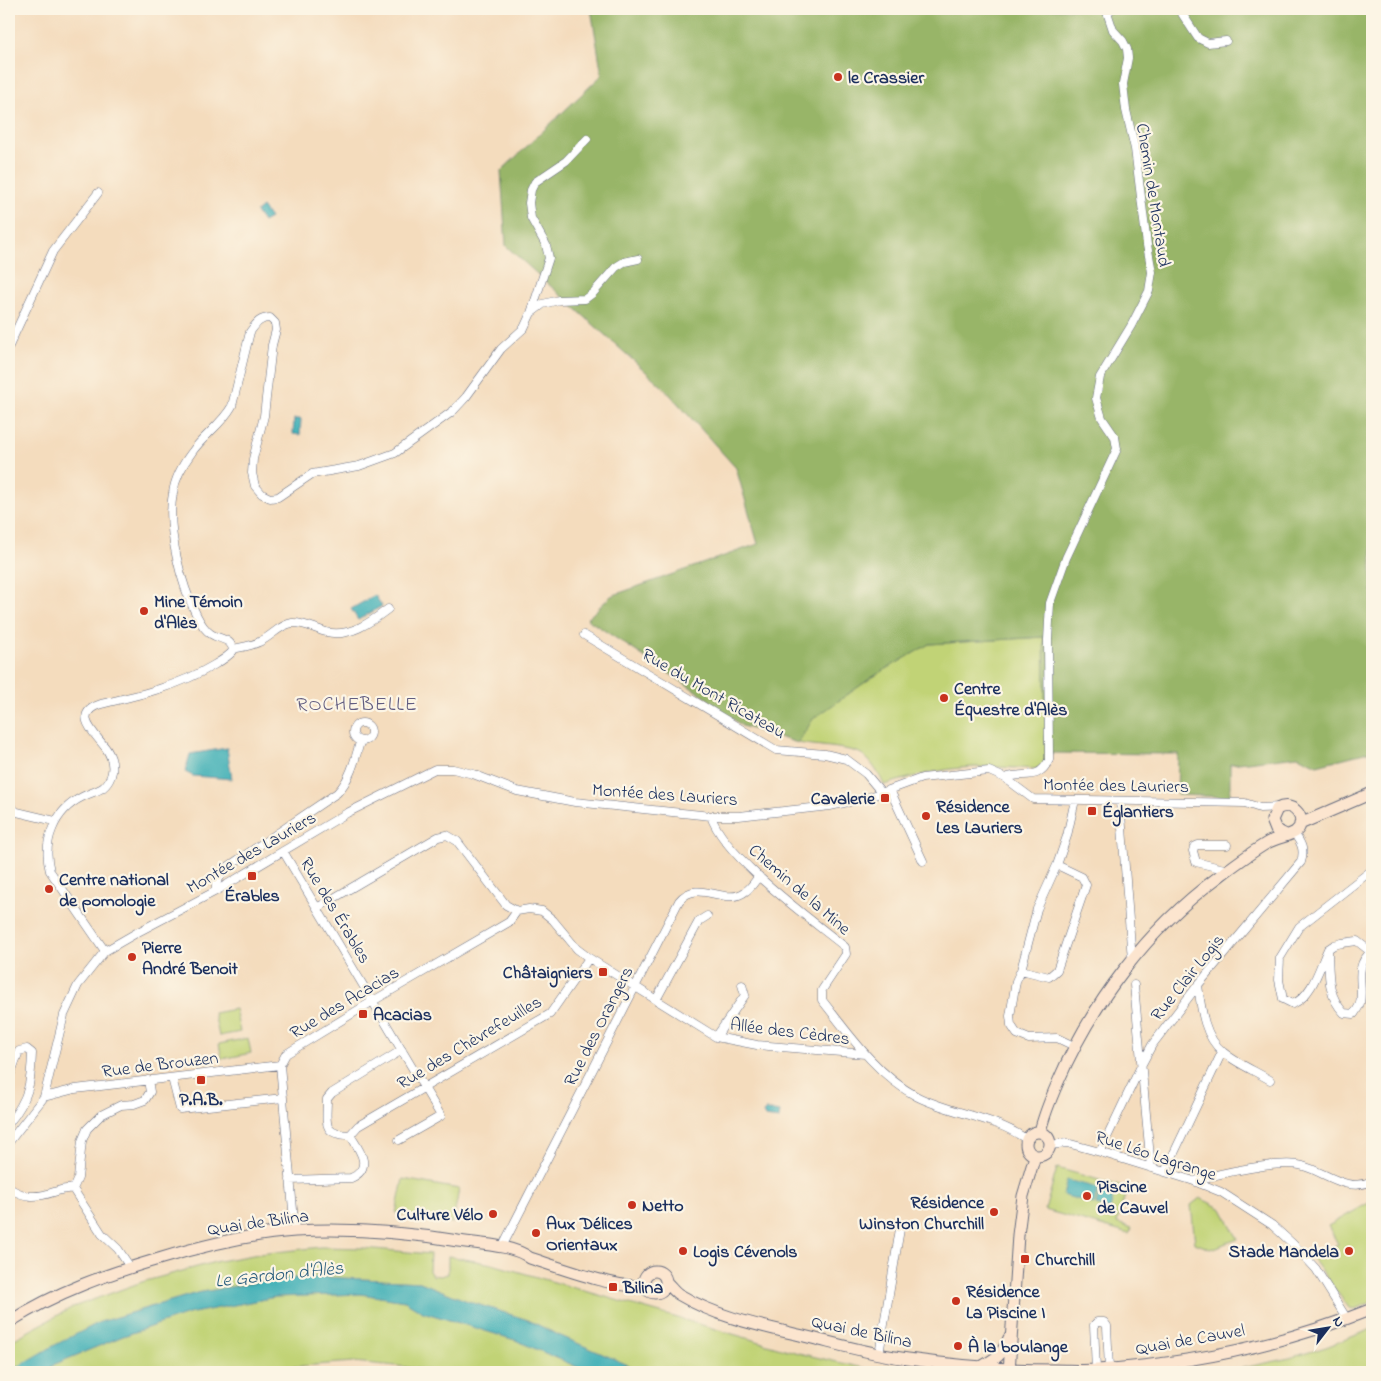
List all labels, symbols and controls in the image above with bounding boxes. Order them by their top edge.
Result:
place label: le Crassier [848,66,924,92]
marker: le Crassier [832,71,844,83]
street label: Chemin de Montaud [1128,122,1176,269]
place label: Mine Témoin d'Alès [154,590,243,637]
marker: Mine Témoin d'Alès [138,605,150,617]
street label: Rue du Mont Ricateau [636,643,790,747]
place label: Centre Équestre d'Alès [954,677,1067,724]
district label: ROCHEBELLE [296,691,418,720]
marker: Centre Équestre d'Alès [938,692,950,704]
street label: Montée des Lauriers [1043,773,1189,801]
street label: Montée des Lauriers [591,778,739,814]
place label: Cavalerie [811,787,876,813]
marker: Cavalerie [879,792,891,804]
place label: Résidence Les Lauriers [936,795,1023,842]
place label: Églantiers [1102,800,1174,827]
marker: Églantiers [1086,805,1098,817]
street label: Montée des Lauriers [182,806,322,901]
marker: Résidence Les Lauriers [920,810,932,822]
street label: Chemin de la Mine [742,839,856,943]
street label: Rue des Érables [292,853,376,969]
place label: Centre national de pomologie [59,868,169,916]
marker: Érables [246,870,258,882]
marker: Centre national de pomologie [43,883,55,895]
place label: Érables [224,884,280,910]
street label: Rue Clair Logis [1145,929,1233,1028]
place label: Pierre André Benoit [142,936,239,983]
marker: Pierre André Benoit [126,951,138,963]
street label: Rue des Acacias [286,961,402,1043]
place label: Châtaigniers [503,961,593,988]
street label: Rue des Orangers [558,962,642,1092]
marker: Châtaigniers [597,966,609,978]
street label: Rue des Chèvrefeuilles [393,990,547,1097]
place label: Acacias [373,1003,432,1025]
marker: Acacias [357,1008,369,1020]
street label: Allée des Cèdres [728,1013,851,1053]
street label: Rue de Brouzen [100,1046,220,1086]
marker: P.A.B. [195,1074,207,1086]
place label: P.A.B. [179,1088,223,1114]
street label: Rue Léo Lagrange [1091,1125,1220,1190]
place label: Piscine de Cauvel [1097,1175,1168,1222]
marker: Piscine de Cauvel [1081,1190,1093,1202]
place label: Résidence Winston Churchill [859,1191,985,1238]
place label: Netto [642,1194,684,1220]
marker: Netto [626,1199,638,1211]
place label: Culture Vélo [397,1203,483,1229]
street label: Quai de Bilina [206,1204,311,1244]
marker: Résidence Winston Churchill [988,1206,1000,1218]
marker: Culture Vélo [487,1208,499,1220]
place label: Aux Délices Orientaux [546,1212,633,1259]
marker: Aux Délices Orientaux [530,1227,542,1239]
place label: Logis Cévenols [693,1240,797,1267]
place label: Stade Mandela [1229,1240,1339,1266]
marker: Logis Cévenols [677,1245,689,1257]
marker: Stade Mandela [1343,1245,1355,1257]
place label: Churchill [1035,1248,1095,1274]
marker: Churchill [1019,1253,1031,1265]
water label: Le Gardon d'Alès [214,1255,345,1296]
place label: Bilina [622,1276,663,1302]
place label: Résidence La Piscine I [966,1280,1046,1327]
marker: Bilina [607,1281,619,1293]
marker: Résidence La Piscine I [950,1295,962,1307]
north arrow [1304,1304,1354,1354]
street label: Quai de Bilina [809,1310,914,1356]
text: N [1326,1313,1349,1332]
street label: Quai de Cauvel [1134,1319,1247,1363]
place label: À la boulange [968,1335,1069,1362]
marker: À la boulange [952,1340,964,1352]

